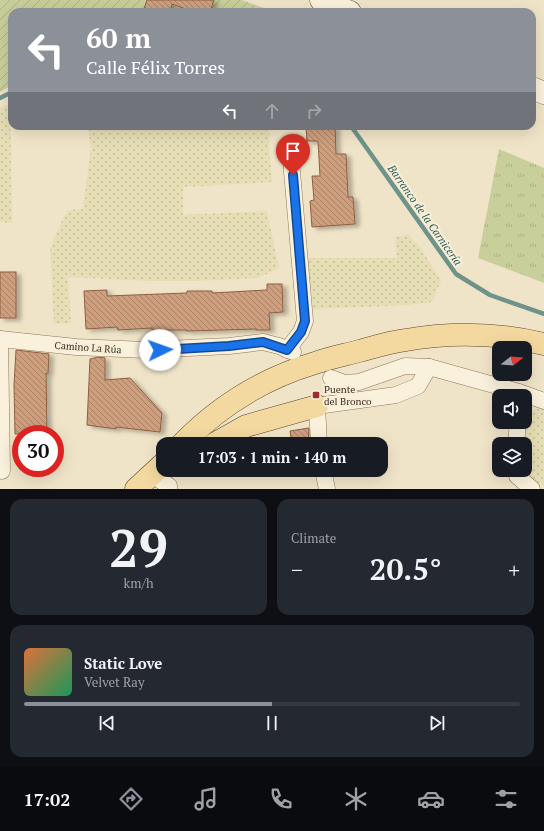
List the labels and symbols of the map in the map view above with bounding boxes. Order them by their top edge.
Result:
pin [276,134,310,175]
water label: Barranco de la Carnicería [384,161,465,268]
position arrow [139,329,181,371]
street label: Camino La Rúa [54,339,122,356]
north arrow [492,341,532,381]
place label: Puente del Bronco [324,383,372,408]
marker: Puente del Bronco [311,390,321,400]
speed limit sign: 30 [12,425,64,477]

